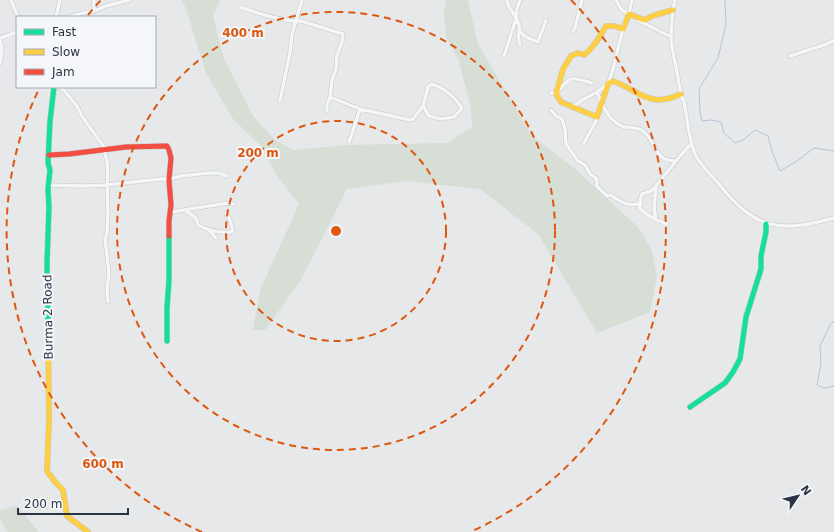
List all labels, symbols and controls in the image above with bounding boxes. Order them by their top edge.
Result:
legend [16,16,156,88]
text: Fast [52,25,76,39]
text: 400 m [222,26,264,40]
text: Slow [52,45,80,59]
text: Jam [51,65,75,79]
text: 200 m [237,146,279,160]
centre of rings [329,224,343,238]
street label: Burma 2 Road [40,274,56,360]
text: 600 m [82,457,124,471]
north arrow [778,476,818,516]
text: N [798,483,814,498]
scale bar [18,490,128,516]
text: 200 m [24,497,62,511]

